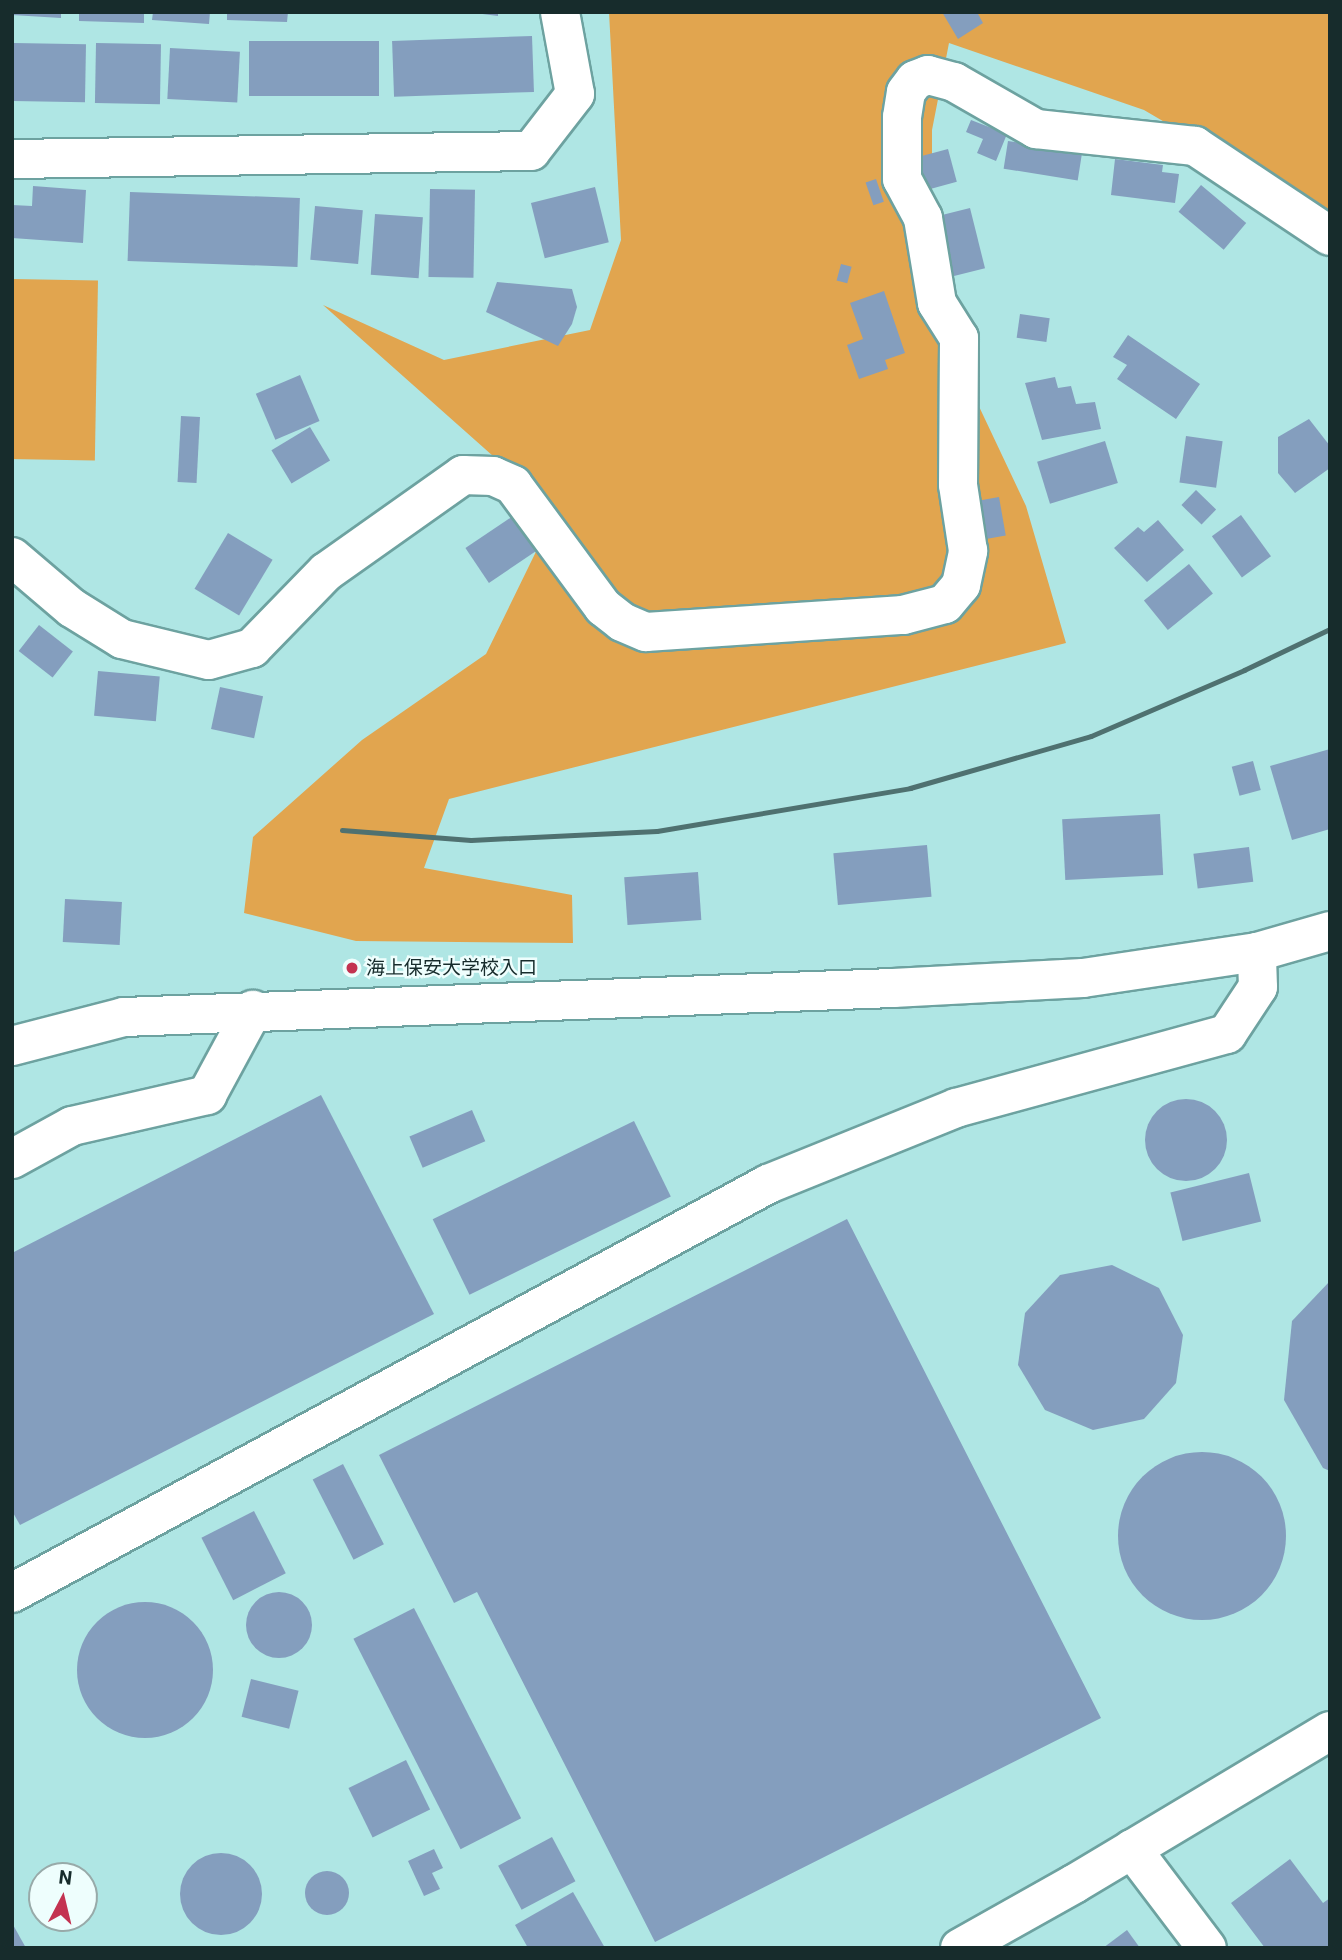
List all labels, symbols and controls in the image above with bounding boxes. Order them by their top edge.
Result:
place label: 海上保安大学校入口 [366,957,537,979]
marker: 海上保安大学校入口 [344,960,360,976]
north arrow [28,1862,98,1932]
text: N [57,1865,73,1890]

